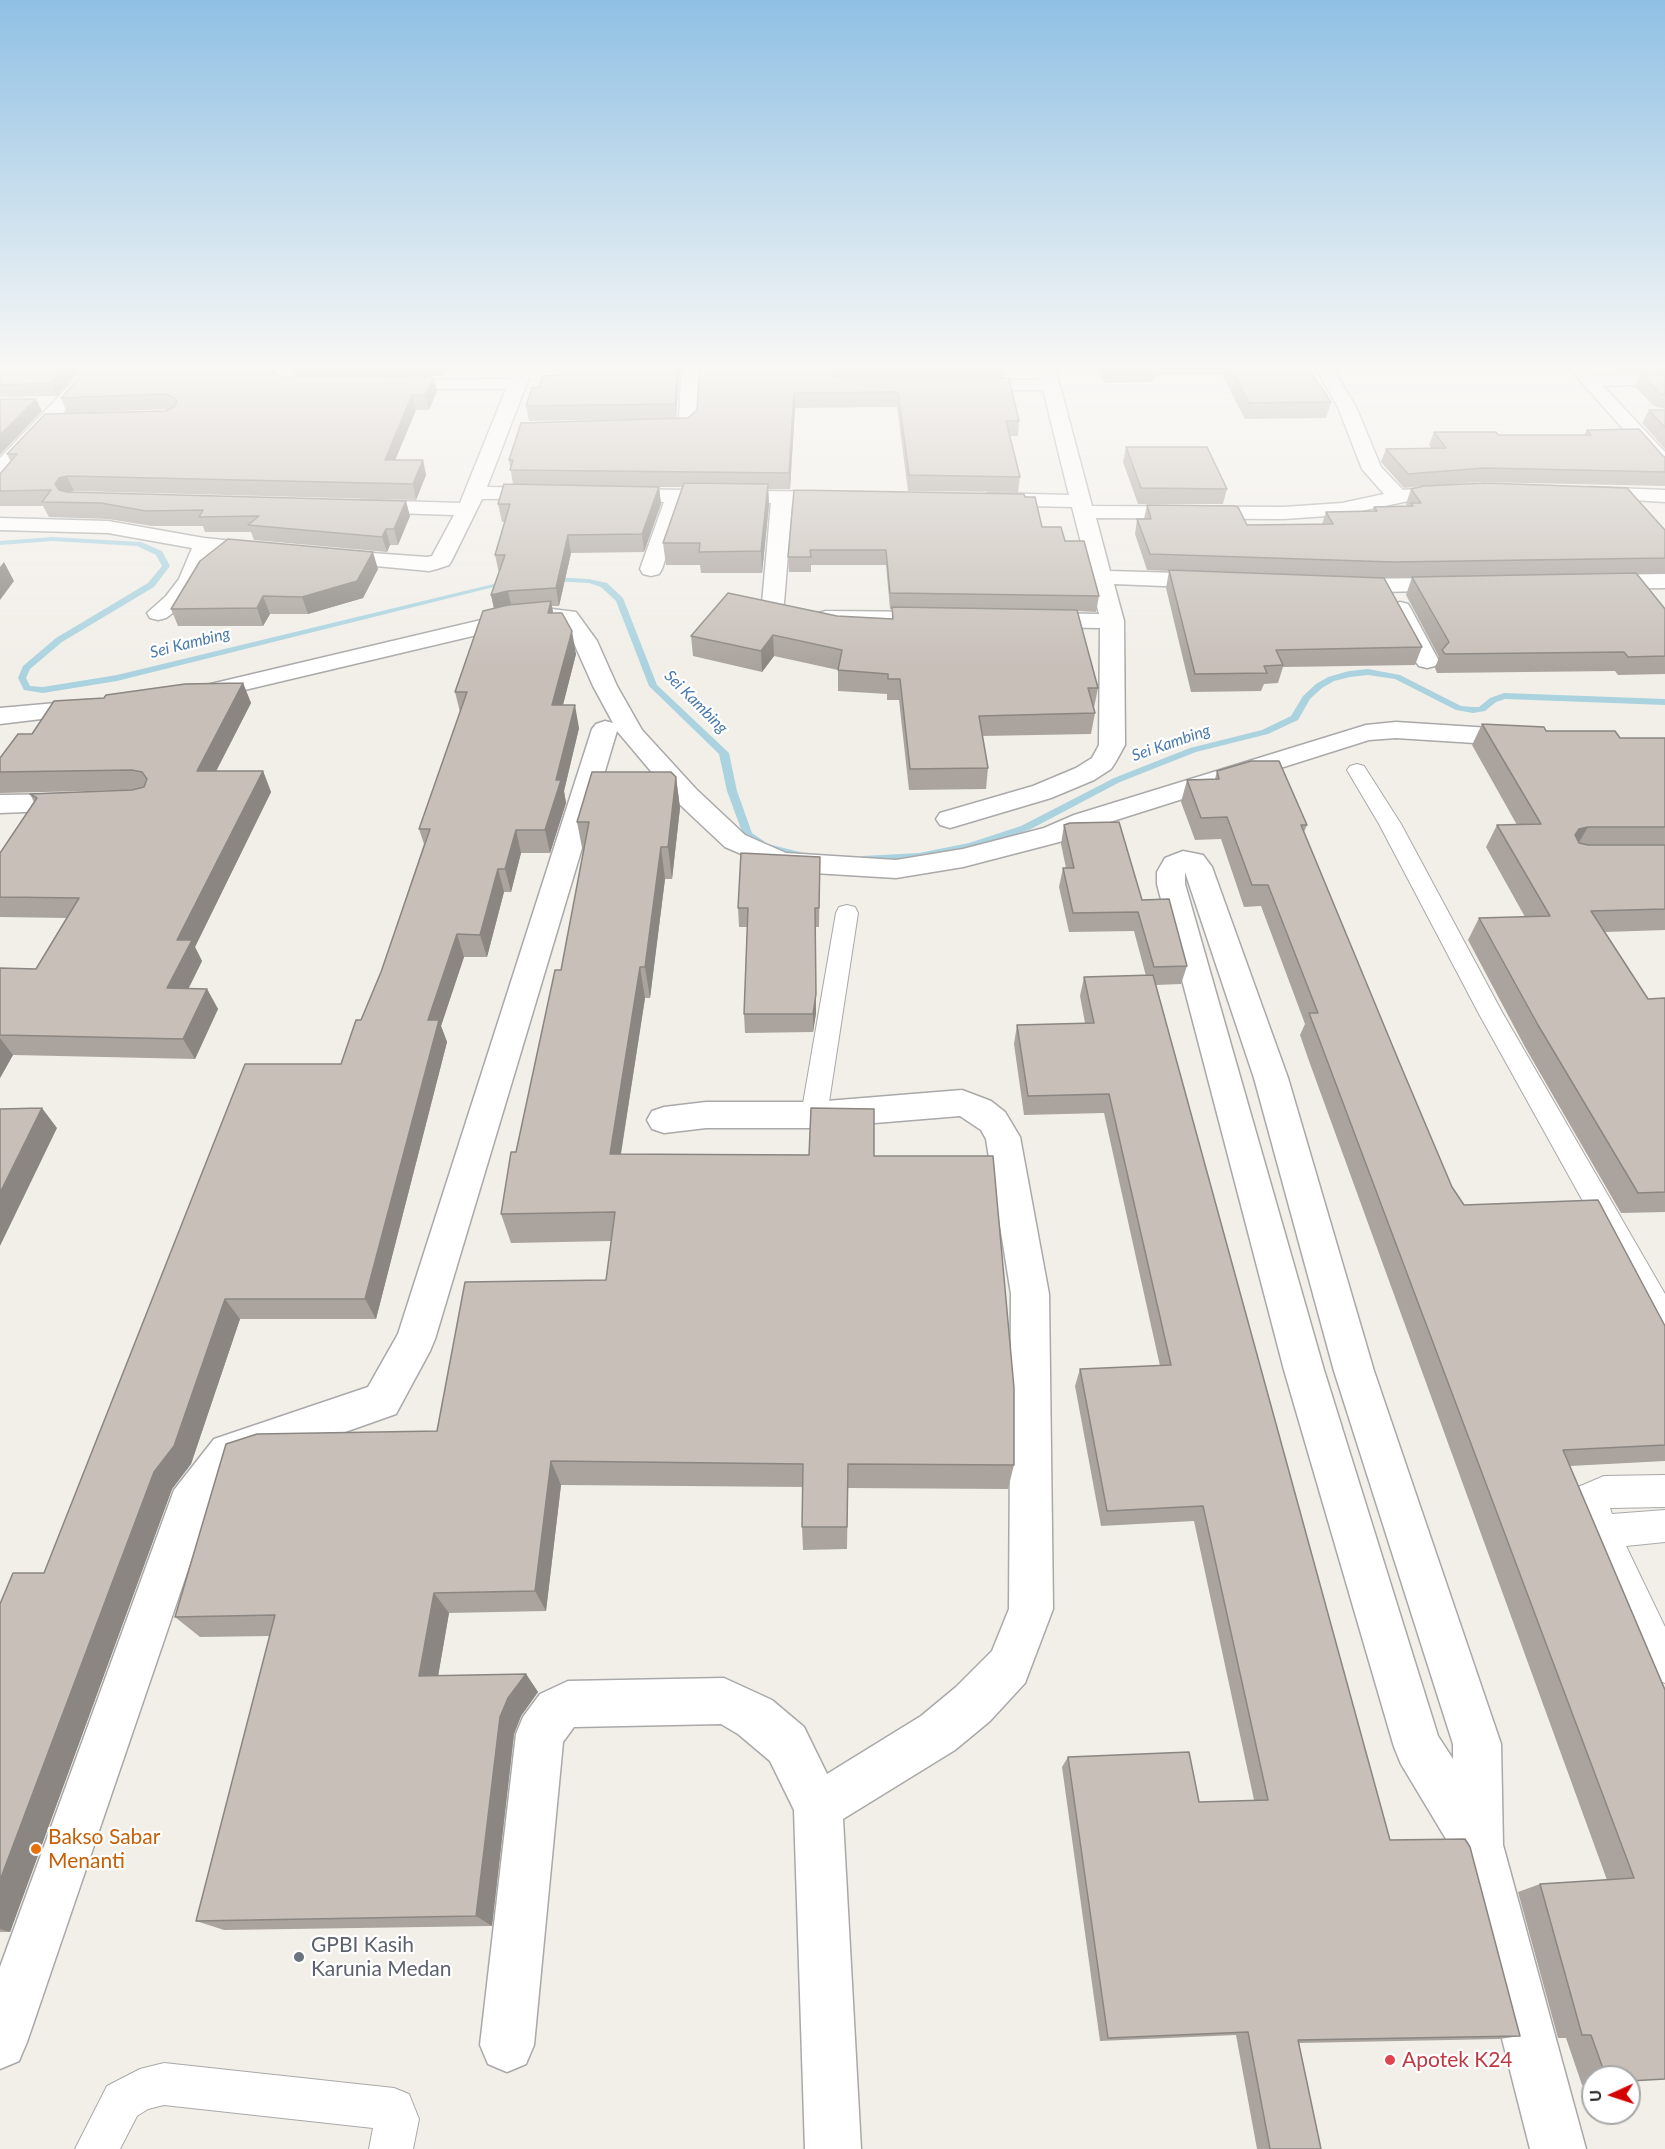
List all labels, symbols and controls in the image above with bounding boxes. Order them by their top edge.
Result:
water label: Sei Kambing [148,624,232,662]
water label: Sei Kambing [660,666,732,738]
water label: Sei Kambing [1129,721,1213,765]
place label: Bakso Sabar Menanti [48,1824,160,1874]
marker: Bakso Sabar Menanti [29,1842,43,1856]
place label: GPBI Kasih Karunia Medan [311,1932,451,1982]
marker: GPBI Kasih Karunia Medan [292,1950,306,1964]
place label: Apotek K24 [1402,2047,1513,2073]
marker: Apotek K24 [1383,2053,1397,2067]
north arrow [1581,2065,1641,2125]
text: U [1585,2089,1604,2102]

